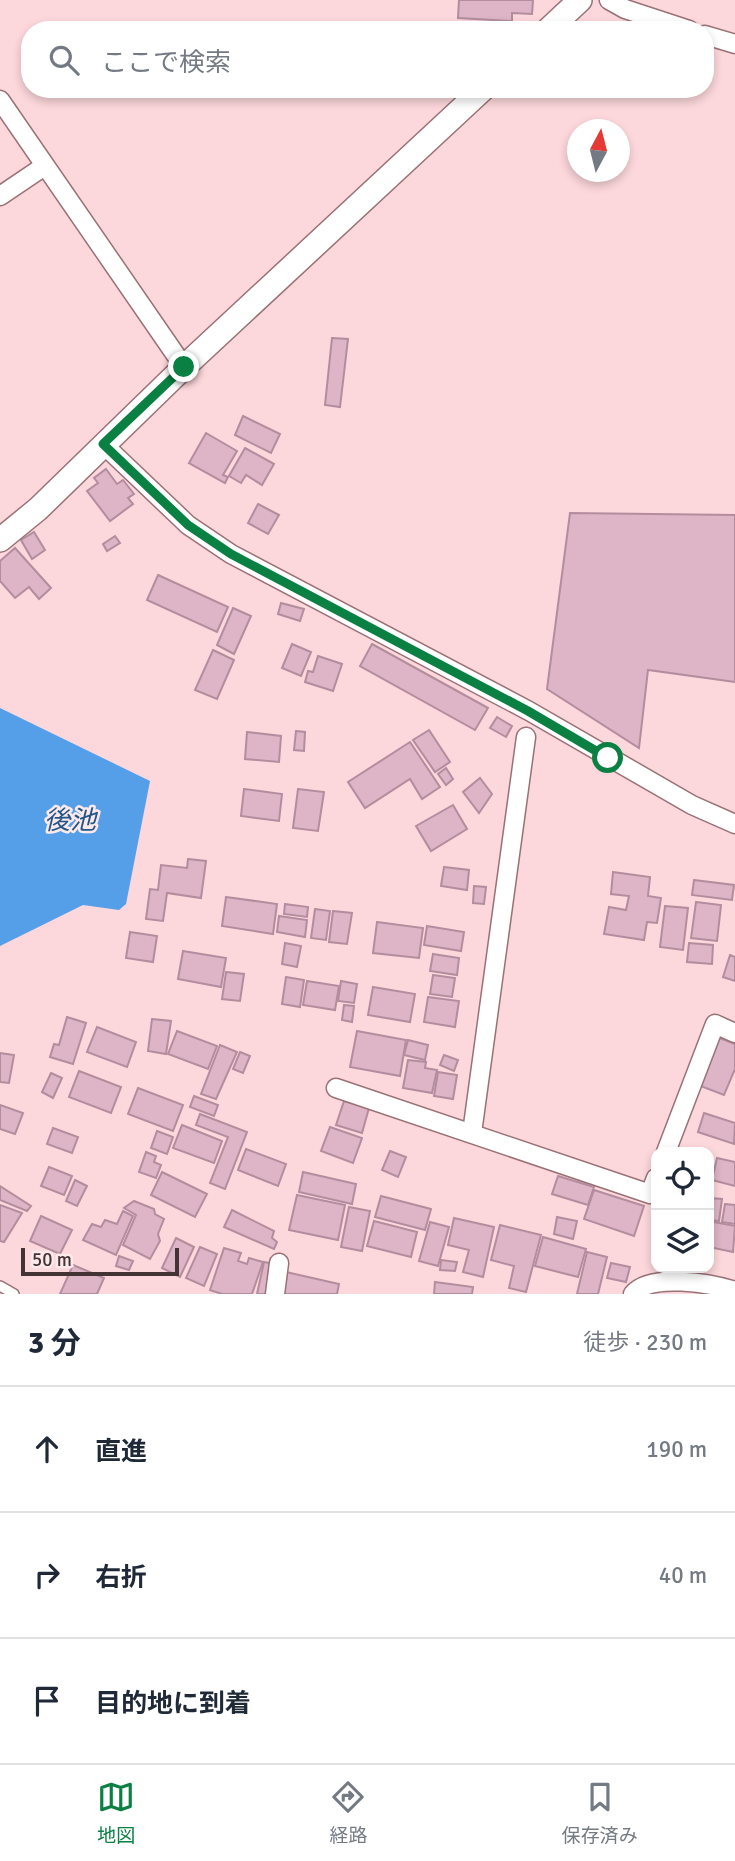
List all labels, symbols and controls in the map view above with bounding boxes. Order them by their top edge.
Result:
search box [21,21,714,98]
icon: search [45,41,83,79]
text: ここで検索 [101,47,231,79]
north arrow [567,119,630,182]
route end [168,351,199,382]
route start [592,742,623,773]
water label: 後池 [44,805,99,837]
map controls [651,1147,714,1273]
button: locate [651,1147,714,1210]
button: layers [651,1210,714,1273]
scale bar [21,1245,178,1277]
text: 50 m [32,1248,72,1272]
text: 3 分 [28,1325,81,1362]
text: 徒歩 · 230 m [583,1328,707,1357]
icon: ahead [28,1430,66,1468]
text: 190 m [646,1435,707,1464]
text: 直進 [95,1436,147,1468]
icon: right [28,1556,66,1594]
text: 40 m [659,1561,707,1590]
text: 右折 [95,1562,147,1594]
icon: arrive [28,1682,66,1720]
text: 目的地に到着 [95,1688,251,1720]
tab: 地図 [97,1778,135,1848]
tab: 経路 [329,1778,368,1848]
tab: 保存済み [562,1778,638,1848]

